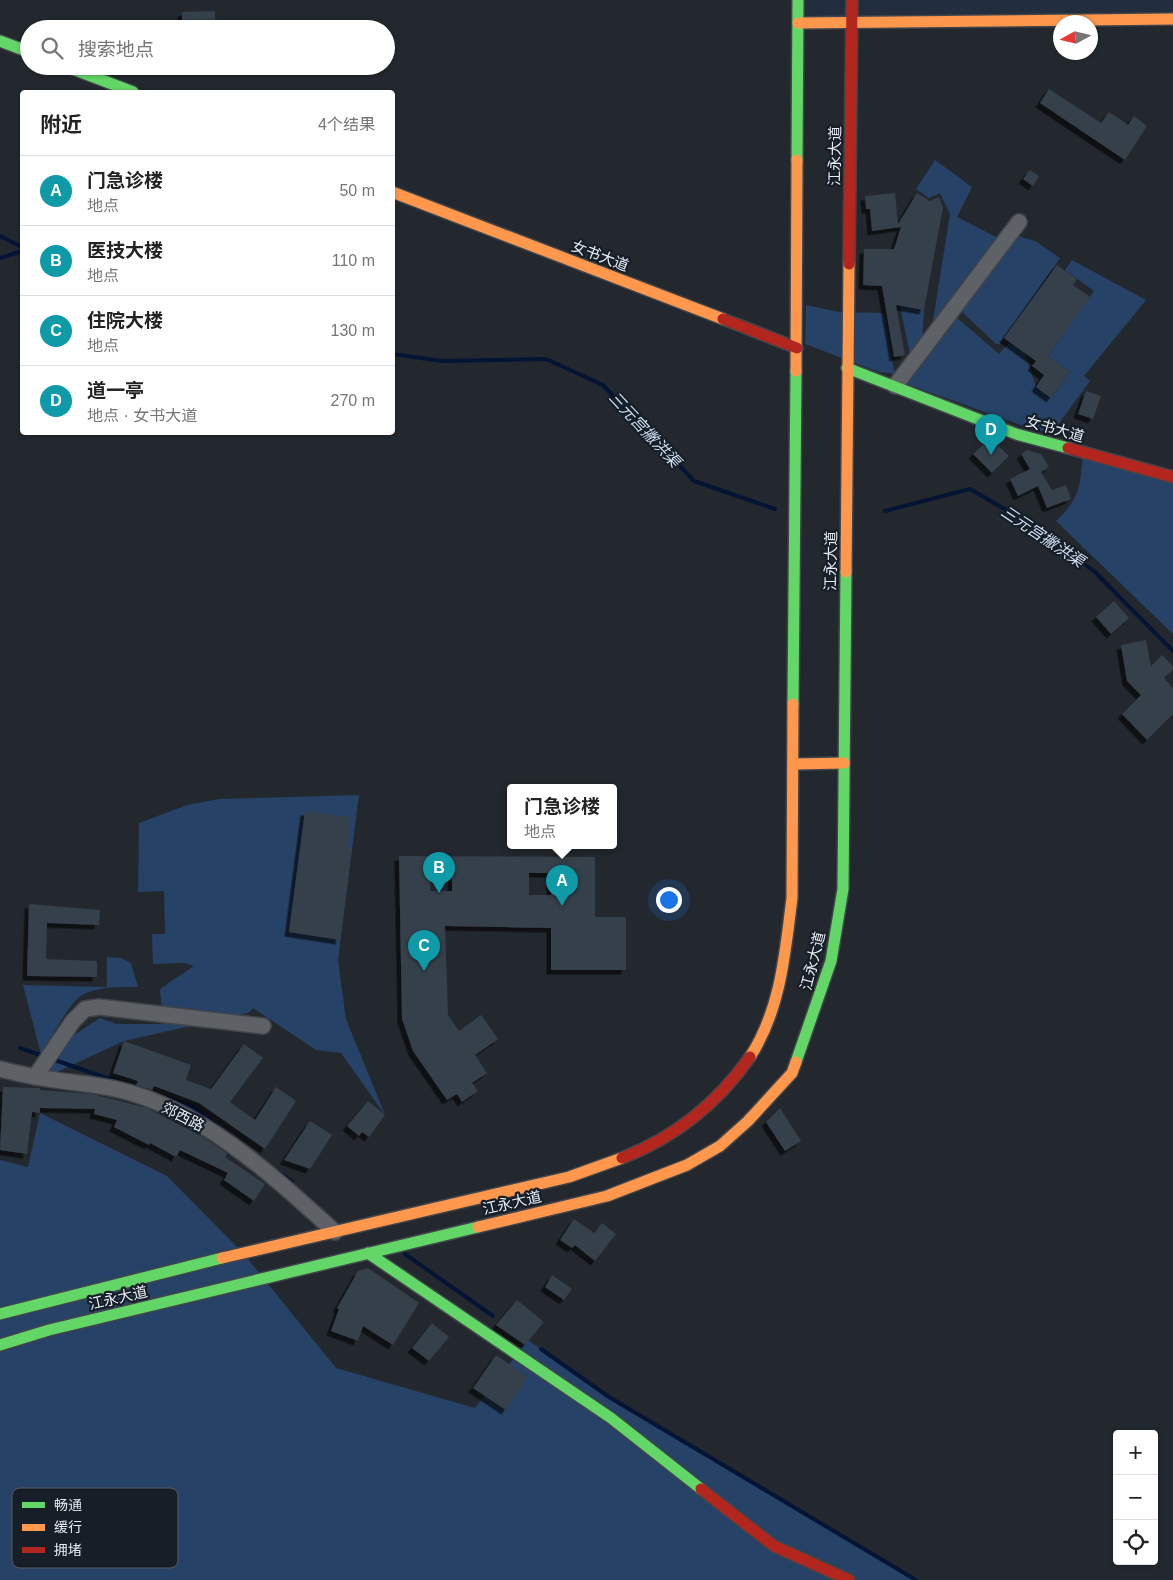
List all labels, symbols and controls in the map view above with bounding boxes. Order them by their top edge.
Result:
north arrow [1053,15,1098,60]
search box [20,20,395,75]
icon: search [38,34,66,62]
text: 搜索地点 [78,39,154,60]
text: 附近 [40,113,82,136]
text: 4个结果 [318,116,375,133]
street label: 江永大道 [825,126,844,186]
text: 门急诊楼 [87,170,163,191]
text: A [50,182,62,199]
text: 50 m [339,182,375,199]
text: 地点 [87,197,119,214]
street label: 女书大道 [569,237,631,274]
text: 医技大楼 [87,240,163,261]
text: B [50,252,62,269]
text: 110 m [332,252,375,269]
text: 地点 [87,267,119,284]
text: 住院大楼 [87,310,163,331]
text: C [50,322,62,339]
text: 130 m [331,322,375,339]
text: 地点 [87,337,119,354]
text: 道一亭 [87,380,144,401]
water label: 三元宫撇洪渠 [606,388,685,472]
text: D [50,392,62,409]
text: 270 m [331,392,375,409]
text: 地点 · 女书大道 [87,407,197,424]
street label: 女书大道 [1024,412,1086,445]
pin: D [975,414,1007,455]
water label: 三元宫撇洪渠 [998,503,1089,571]
street label: 江永大道 [821,531,840,591]
popup [507,784,617,849]
text: 门急诊楼 [524,796,600,817]
text: 地点 [524,823,556,840]
pin: B [423,852,455,893]
pin: A [546,865,578,906]
your location [656,887,682,913]
pin: C [408,930,440,971]
street label: 江永大道 [797,930,828,992]
street label: 郊西路 [159,1099,207,1134]
street label: 江永大道 [481,1187,543,1218]
street label: 江永大道 [87,1282,149,1313]
map controls [1113,1430,1158,1565]
button: + [1113,1430,1158,1475]
button: − [1113,1475,1158,1520]
legend [12,1488,178,1568]
text: 畅通 [54,1497,82,1513]
text: 缓行 [54,1519,82,1535]
button: locate [1113,1520,1158,1565]
text: 拥堵 [54,1542,82,1558]

